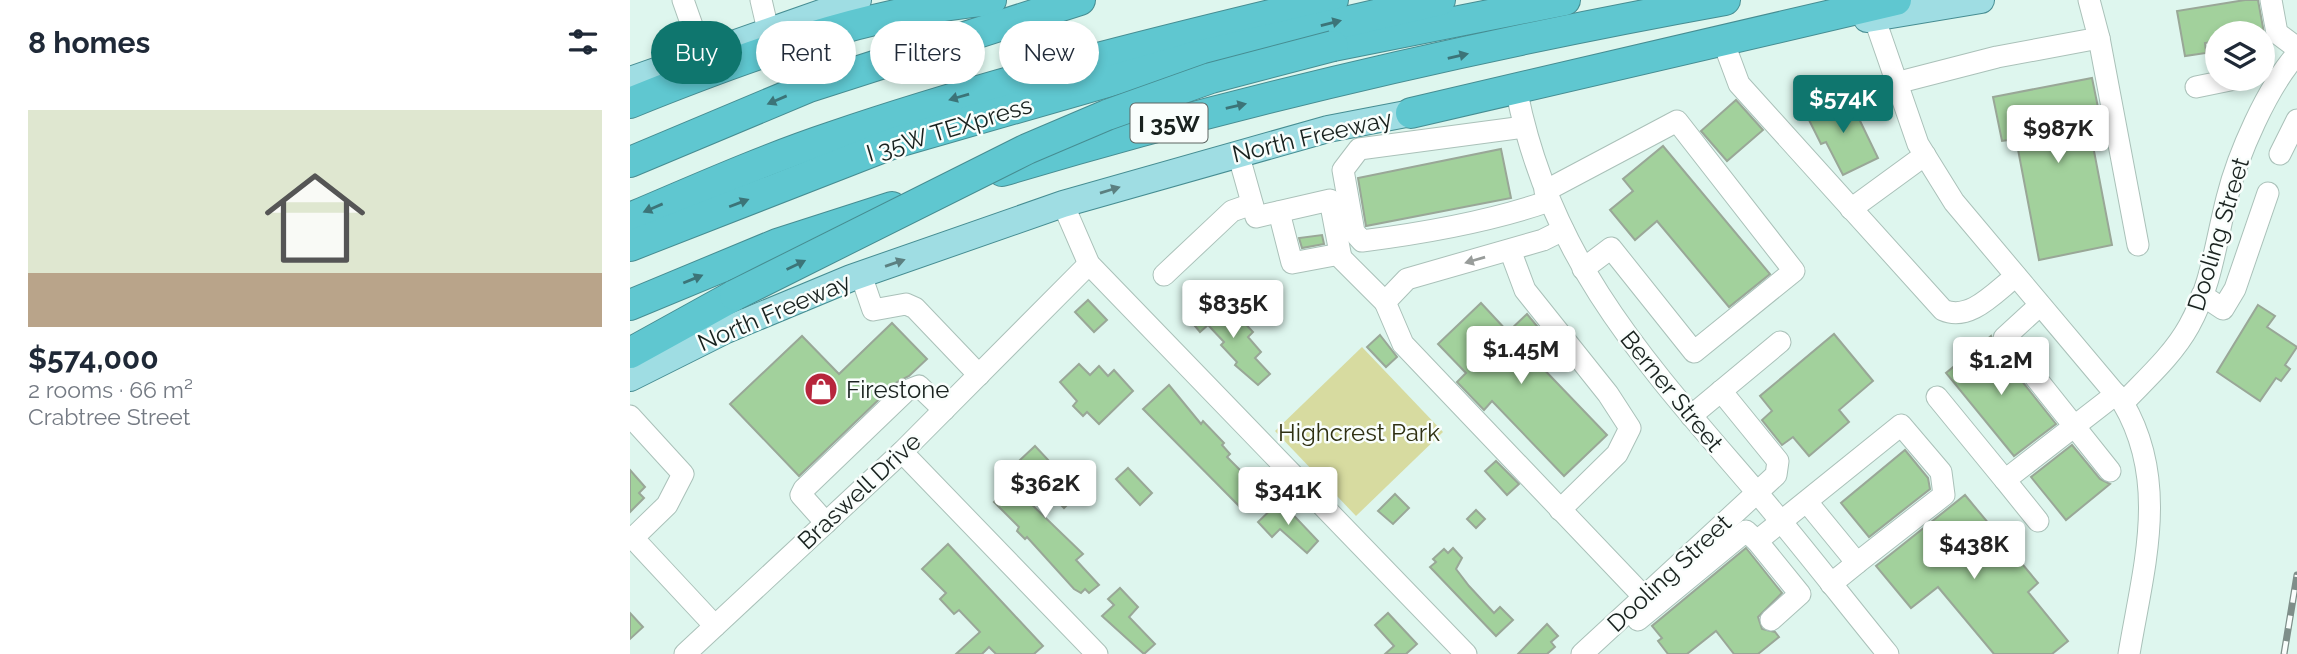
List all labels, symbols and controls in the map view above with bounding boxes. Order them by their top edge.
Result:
one-way arrow [1320,17,1342,28]
chip: Buy [651,21,742,84]
chip: Rent [756,21,856,84]
chip: Filters [870,21,985,84]
chip: New [999,21,1099,84]
map controls [2205,21,2275,91]
button: layers [2205,21,2275,91]
icon: filters [564,23,602,61]
text: 8 homes [28,25,150,60]
one-way arrow [1447,50,1469,61]
pin: $574K [1794,76,1892,135]
text: $574K [1809,84,1877,111]
street label: I 35W TEXpress [863,90,1035,168]
one-way arrow [948,93,969,103]
one-way arrow [767,95,788,106]
one-way arrow [1225,100,1247,111]
road number: I 35W [1130,104,1208,142]
street label: North Freeway [1229,104,1395,168]
pin: $987K [2009,106,2107,165]
text: $987K [2023,114,2093,141]
street label: Dooling Street [2181,154,2255,314]
icon: home [252,155,378,281]
one-way arrow [1100,184,1121,194]
one-way arrow [729,197,750,208]
one-way arrow [643,203,664,214]
one-way arrow [1464,255,1485,265]
one-way arrow [884,257,905,268]
one-way arrow [786,260,806,271]
street label: North Freeway [693,267,855,357]
one-way arrow [683,273,703,285]
pin: $835K [1184,280,1282,340]
text: $835K [1198,289,1268,316]
street label: Berner Street [1614,325,1730,457]
pin: $1.45M [1464,326,1578,386]
text: $1.45M [1483,335,1559,362]
pin: $1.2M [1952,338,2050,397]
text: $574,000 [28,341,159,376]
text: $1.2M [1969,346,2033,373]
shop icon: Firestone [802,370,840,408]
place label: Firestone [846,375,949,404]
text: 2 rooms · 66 m² [28,376,193,403]
text: Crabtree Street [28,403,190,430]
park label: Highcrest Park [1278,418,1440,447]
street label: Braswell Drive [791,427,927,555]
pin: $362K [996,461,1094,520]
pin: $341K [1239,468,1337,527]
text: $362K [1010,469,1080,496]
text: $341K [1254,476,1322,503]
street label: Dooling Street [1601,508,1737,638]
pin: $438K [1925,522,2023,581]
text: $438K [1939,530,2009,557]

